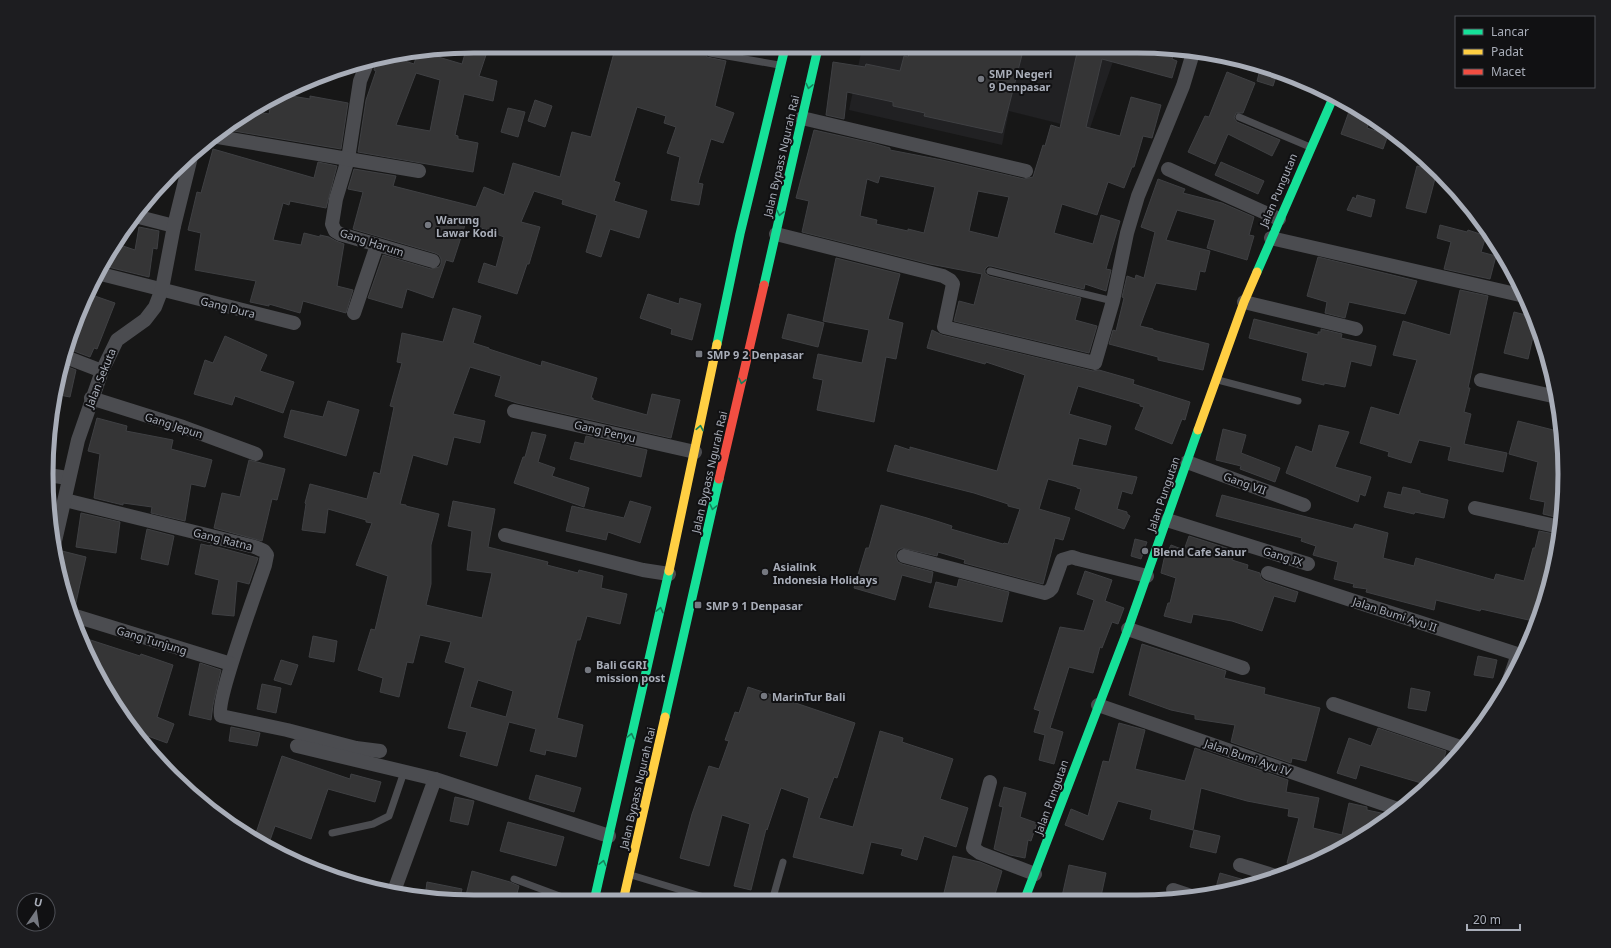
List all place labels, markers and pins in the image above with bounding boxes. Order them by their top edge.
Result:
place label: SMP Negeri 9 Denpasar [989,66,1052,94]
marker: SMP Negeri 9 Denpasar [976,74,986,84]
place label: Warung Lawar Kodi [436,212,497,240]
marker: Warung Lawar Kodi [423,220,433,230]
place label: SMP 9 2 Denpasar [707,347,804,362]
marker: SMP 9 2 Denpasar [694,349,704,359]
place label: Blend Cafe Sanur [1153,544,1246,559]
marker: Blend Cafe Sanur [1140,546,1150,556]
place label: Asialink Indonesia Holidays [773,559,878,587]
marker: Asialink Indonesia Holidays [760,567,770,577]
place label: SMP 9 1 Denpasar [706,598,803,613]
marker: SMP 9 1 Denpasar [693,600,703,610]
place label: Bali GGRI mission post [596,657,666,685]
marker: Bali GGRI mission post [583,665,593,675]
place label: MarinTur Bali [772,689,846,704]
marker: MarinTur Bali [759,691,769,701]

